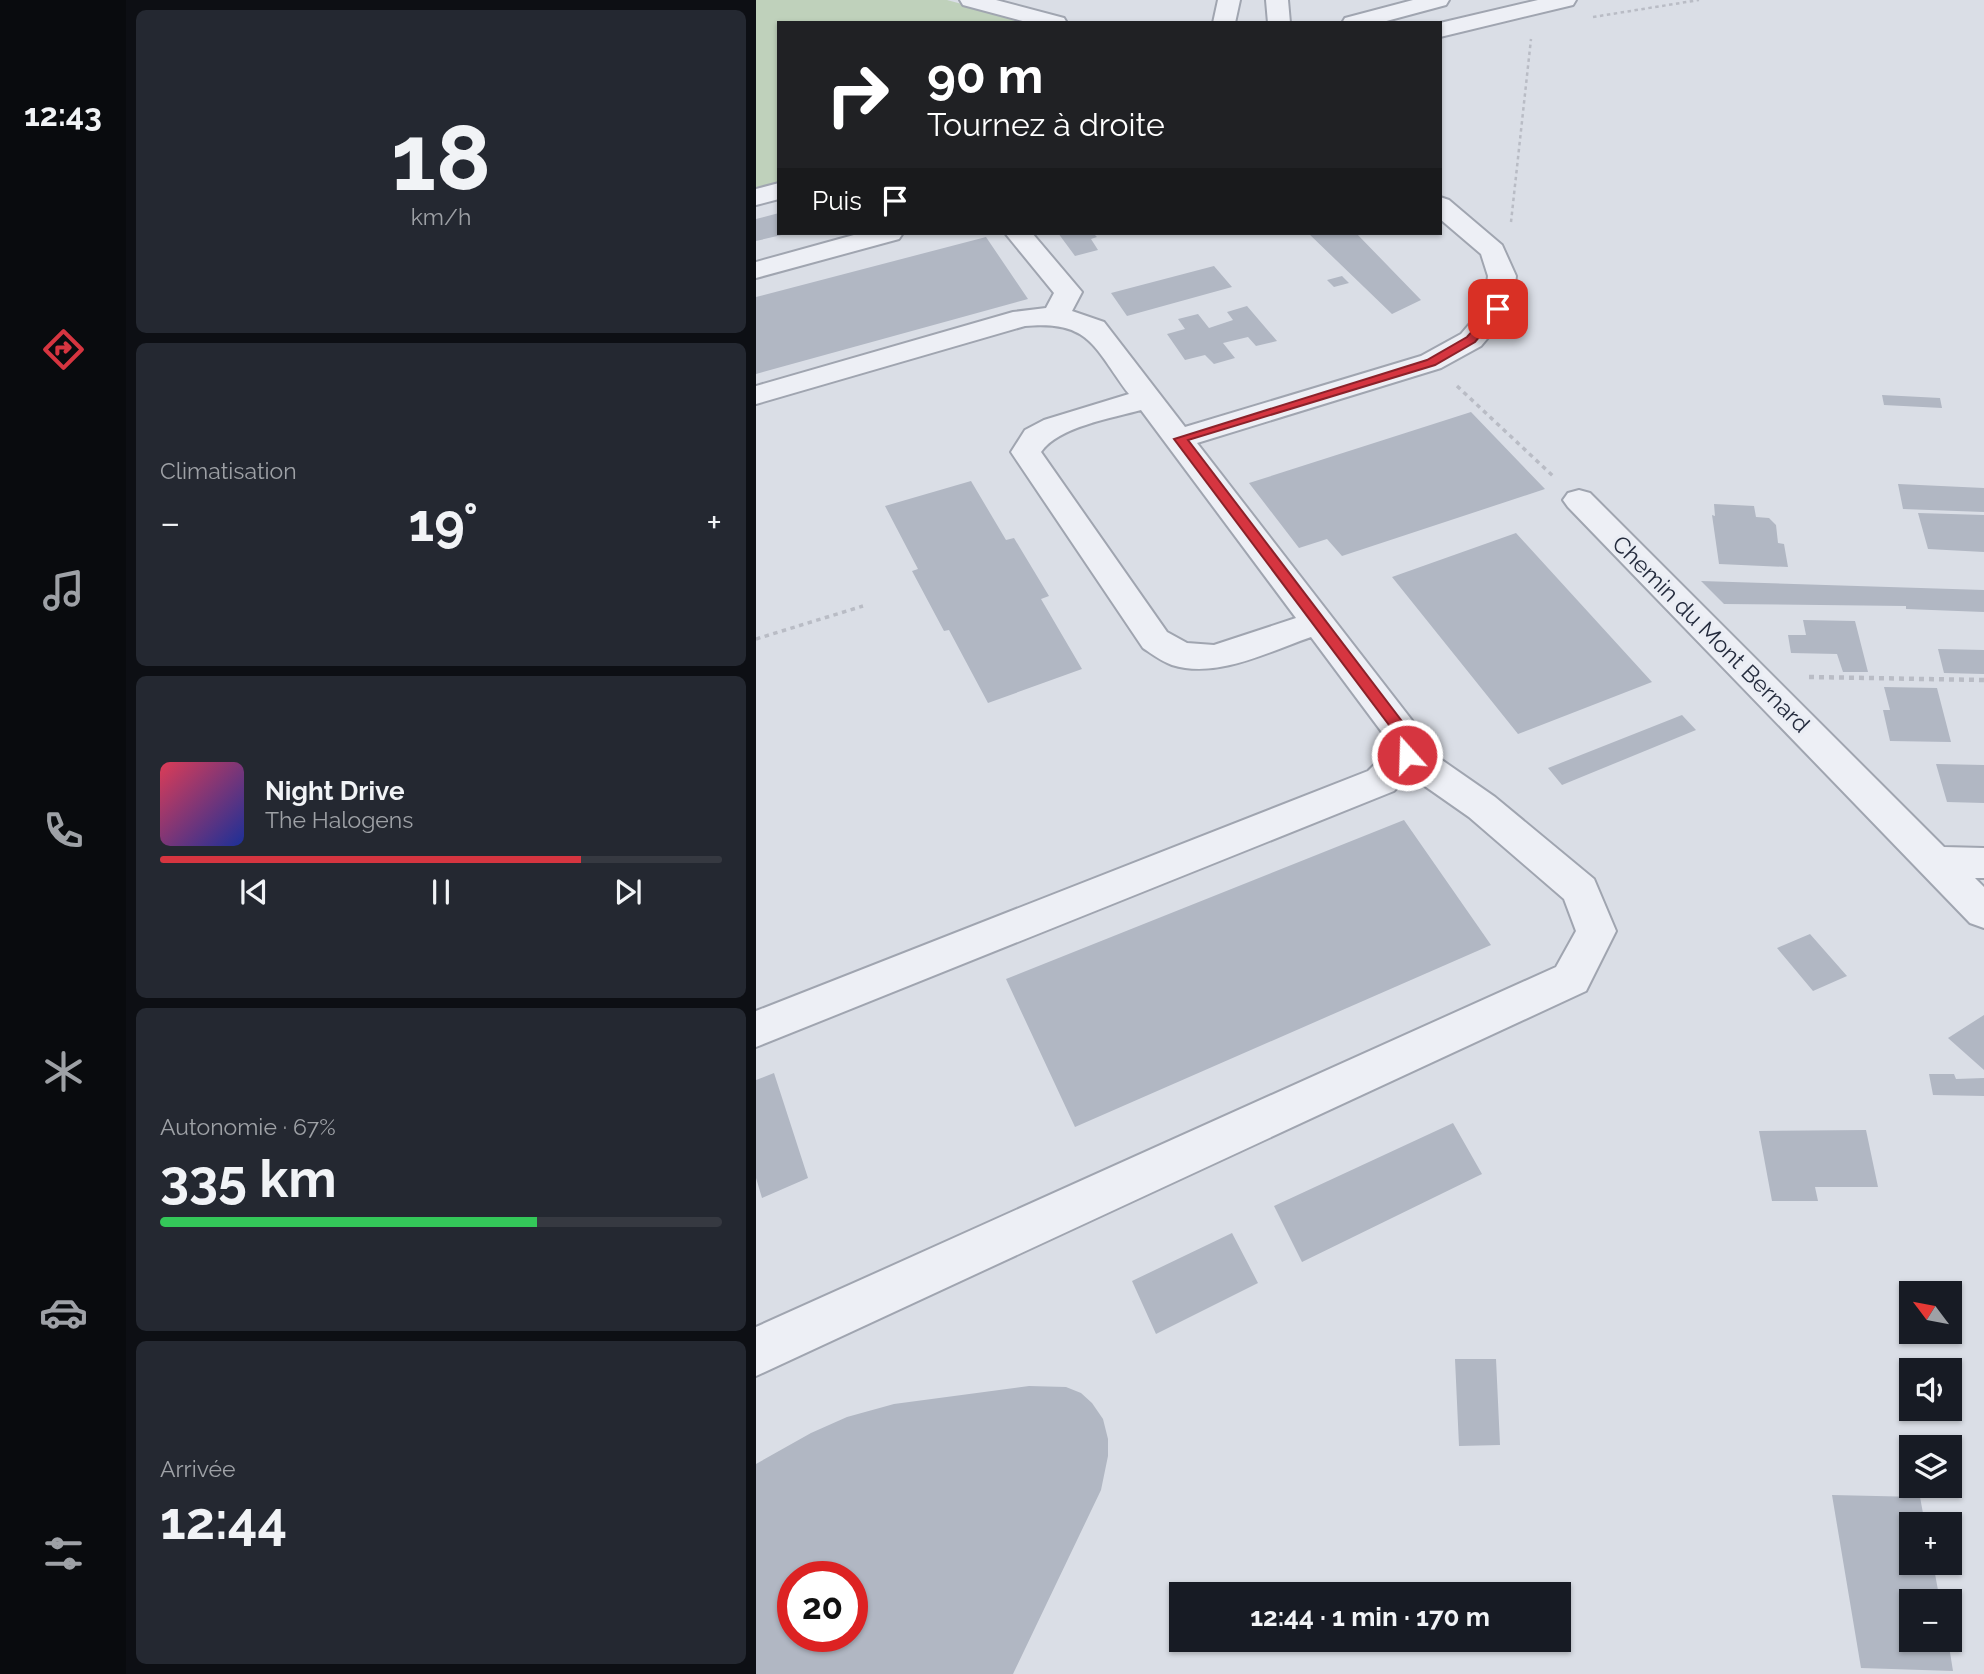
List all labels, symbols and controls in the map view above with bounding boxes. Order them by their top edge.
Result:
text: 90 m [927,47,1043,104]
icon: right [812,49,903,140]
text: 12:43 [24,96,102,133]
text: 18 [391,104,491,211]
text: Tournez à droite [927,106,1165,143]
icon: arrive [876,182,914,220]
text: Puis [812,186,862,216]
text: km/h [411,203,471,230]
pin [1468,279,1528,339]
icon: arrive [1479,290,1517,328]
icon: directions [39,325,88,374]
text: Climatisation [160,457,297,484]
text: 19° [409,492,478,553]
text: − [160,500,180,545]
text: + [706,500,722,545]
street label: Chemin du Mont Bernard [1607,530,1815,738]
icon: music [39,566,88,615]
position arrow [1370,718,1444,792]
text: Night Drive [265,776,404,806]
icon: phone [39,806,88,855]
text: The Halogens [265,806,413,833]
icon: previous [235,873,273,911]
icon: pause [422,873,460,911]
icon: next [609,873,647,911]
icon: climate [39,1047,88,1096]
text: Autonomie · 67% [160,1113,336,1140]
text: 335 km [160,1148,337,1209]
north arrow [1899,1281,1962,1344]
map controls [1899,1281,1962,1652]
icon: car [39,1288,88,1337]
button: sound [1899,1358,1962,1421]
button: layers [1899,1435,1962,1498]
text: Arrivée [160,1455,236,1482]
text: 12:44 [160,1490,287,1551]
button: + [1899,1512,1962,1575]
icon: filters [39,1529,88,1578]
speed limit sign: 20 [777,1561,868,1652]
button: − [1899,1589,1962,1652]
text: 12:44 · 1 min · 170 m [1250,1602,1490,1632]

